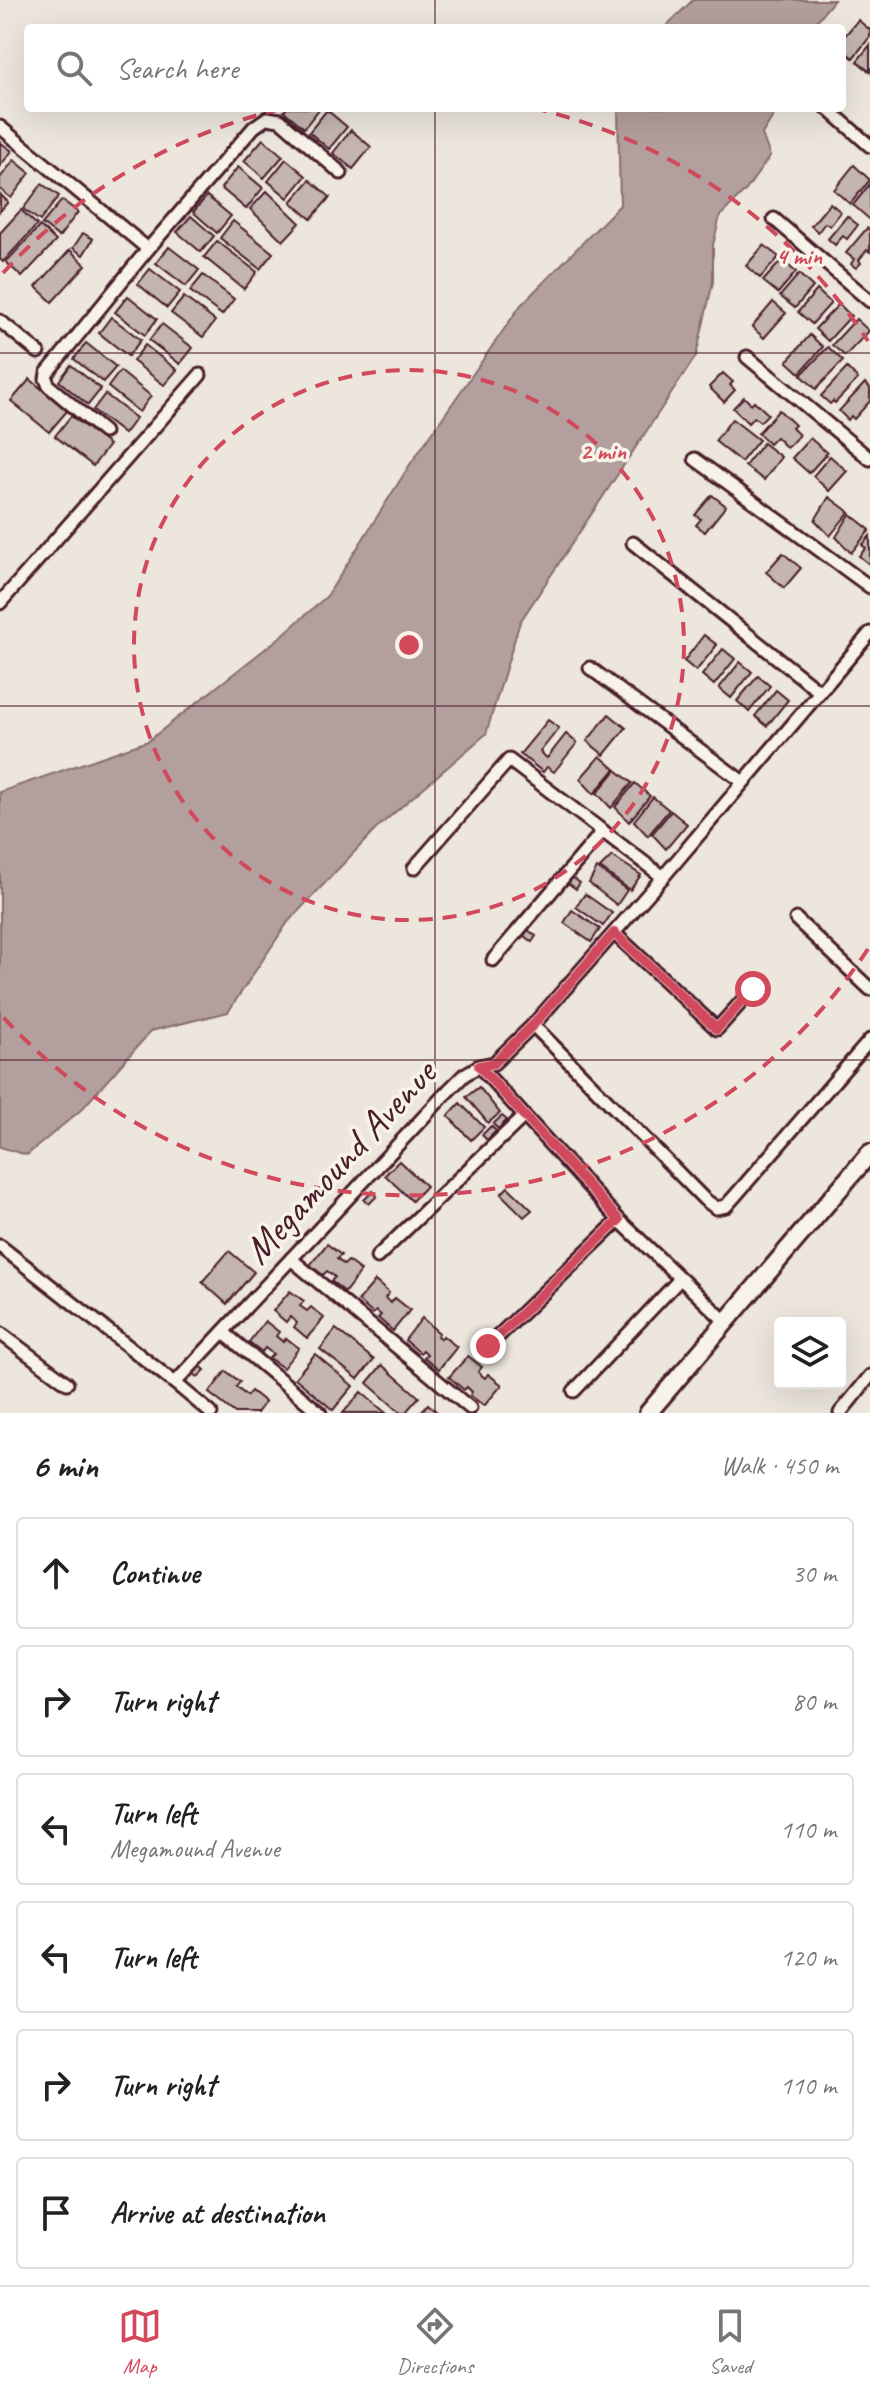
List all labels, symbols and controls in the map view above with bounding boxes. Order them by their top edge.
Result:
search box [24,24,846,112]
icon: search [52,46,96,90]
text: Search here [116,49,238,87]
text: 4 min [776,241,823,271]
text: 2 min [580,436,627,466]
centre of rings [395,631,423,659]
route start [735,971,771,1007]
street label: Megamound Avenue [232,1047,449,1274]
map controls [774,1317,846,1389]
button: layers [774,1317,846,1389]
route end [470,1328,506,1364]
text: 6 min [32,1444,98,1487]
text: Walk · 450 m [721,1449,838,1482]
icon: ahead [34,1551,78,1595]
text: Continue [110,1554,200,1592]
text: 30 m [792,1557,836,1590]
icon: right [34,1679,78,1723]
text: Turn right [110,1682,215,1720]
text: 80 m [792,1685,836,1718]
text: Turn left [110,1794,197,1832]
icon: left [34,1807,78,1851]
text: 110 m [780,1813,836,1846]
text: Megamound Avenue [110,1832,280,1865]
icon: left [34,1935,78,1979]
text: Turn left [110,1938,197,1976]
text: 120 m [780,1941,836,1974]
icon: right [34,2063,78,2107]
text: Turn right [110,2066,215,2104]
text: 110 m [780,2069,836,2102]
icon: arrive [34,2191,78,2235]
text: Arrive at destination [110,2194,325,2232]
tab: Map [118,2304,162,2380]
tab: Directions [397,2304,473,2380]
tab: Saved [708,2304,752,2380]

